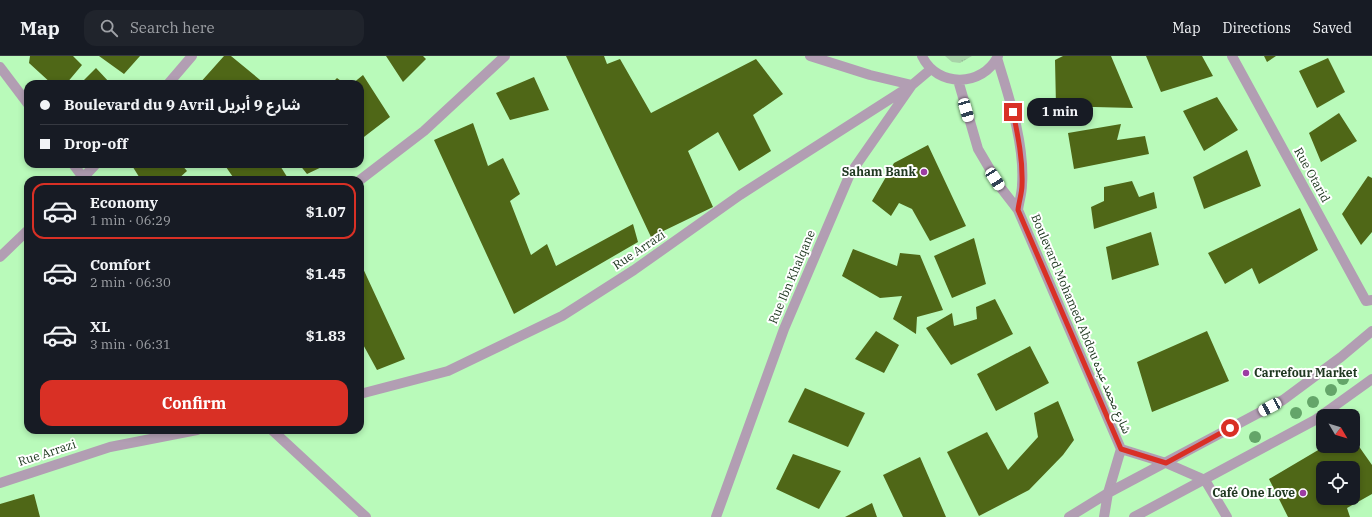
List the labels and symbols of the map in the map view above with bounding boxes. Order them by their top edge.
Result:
car [957,97,975,123]
callout: 1 min [1027,98,1093,126]
route end [1004,103,1022,121]
street label: Rue Otarid [1291,145,1334,205]
place label: Saham Bank [842,164,917,179]
car [983,166,1007,192]
marker: Saham Bank [919,167,929,177]
street label: Boulevard Mohamed Abdou شارع محمد عبده [1026,212,1135,437]
street label: Rue Arrazi [610,226,668,273]
street label: Rue Ibn Khalqane [765,228,818,326]
place label: Carrefour Market [1254,365,1358,380]
marker: Carrefour Market [1241,368,1251,378]
car [1257,396,1283,418]
north arrow [1316,409,1360,453]
route start [1221,419,1239,437]
street label: Rue Arrazi [16,436,78,469]
place label: Café One Love [1212,485,1295,500]
marker: Café One Love [1298,488,1308,498]

